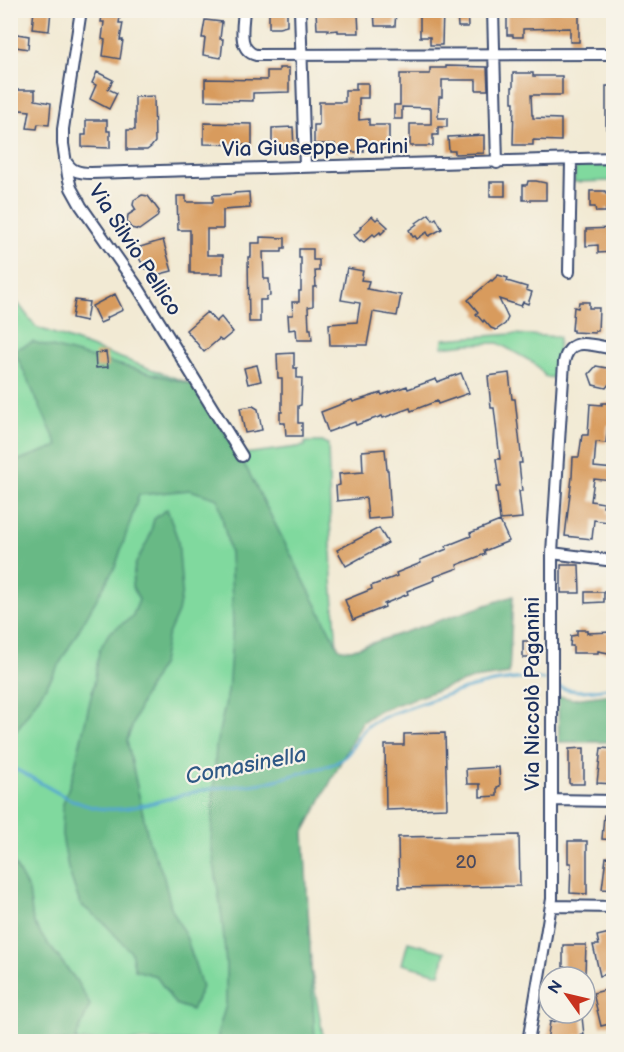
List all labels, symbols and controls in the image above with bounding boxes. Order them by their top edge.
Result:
street label: Via Giuseppe Parini [221,134,409,162]
street label: Via Silvio Pellico [83,179,187,321]
street label: Via Niccolò Paganini [520,597,545,791]
water label: Comasinella [183,741,309,791]
house number: 20 [455,852,477,873]
north arrow [537,965,597,1025]
text: N [545,977,567,998]

